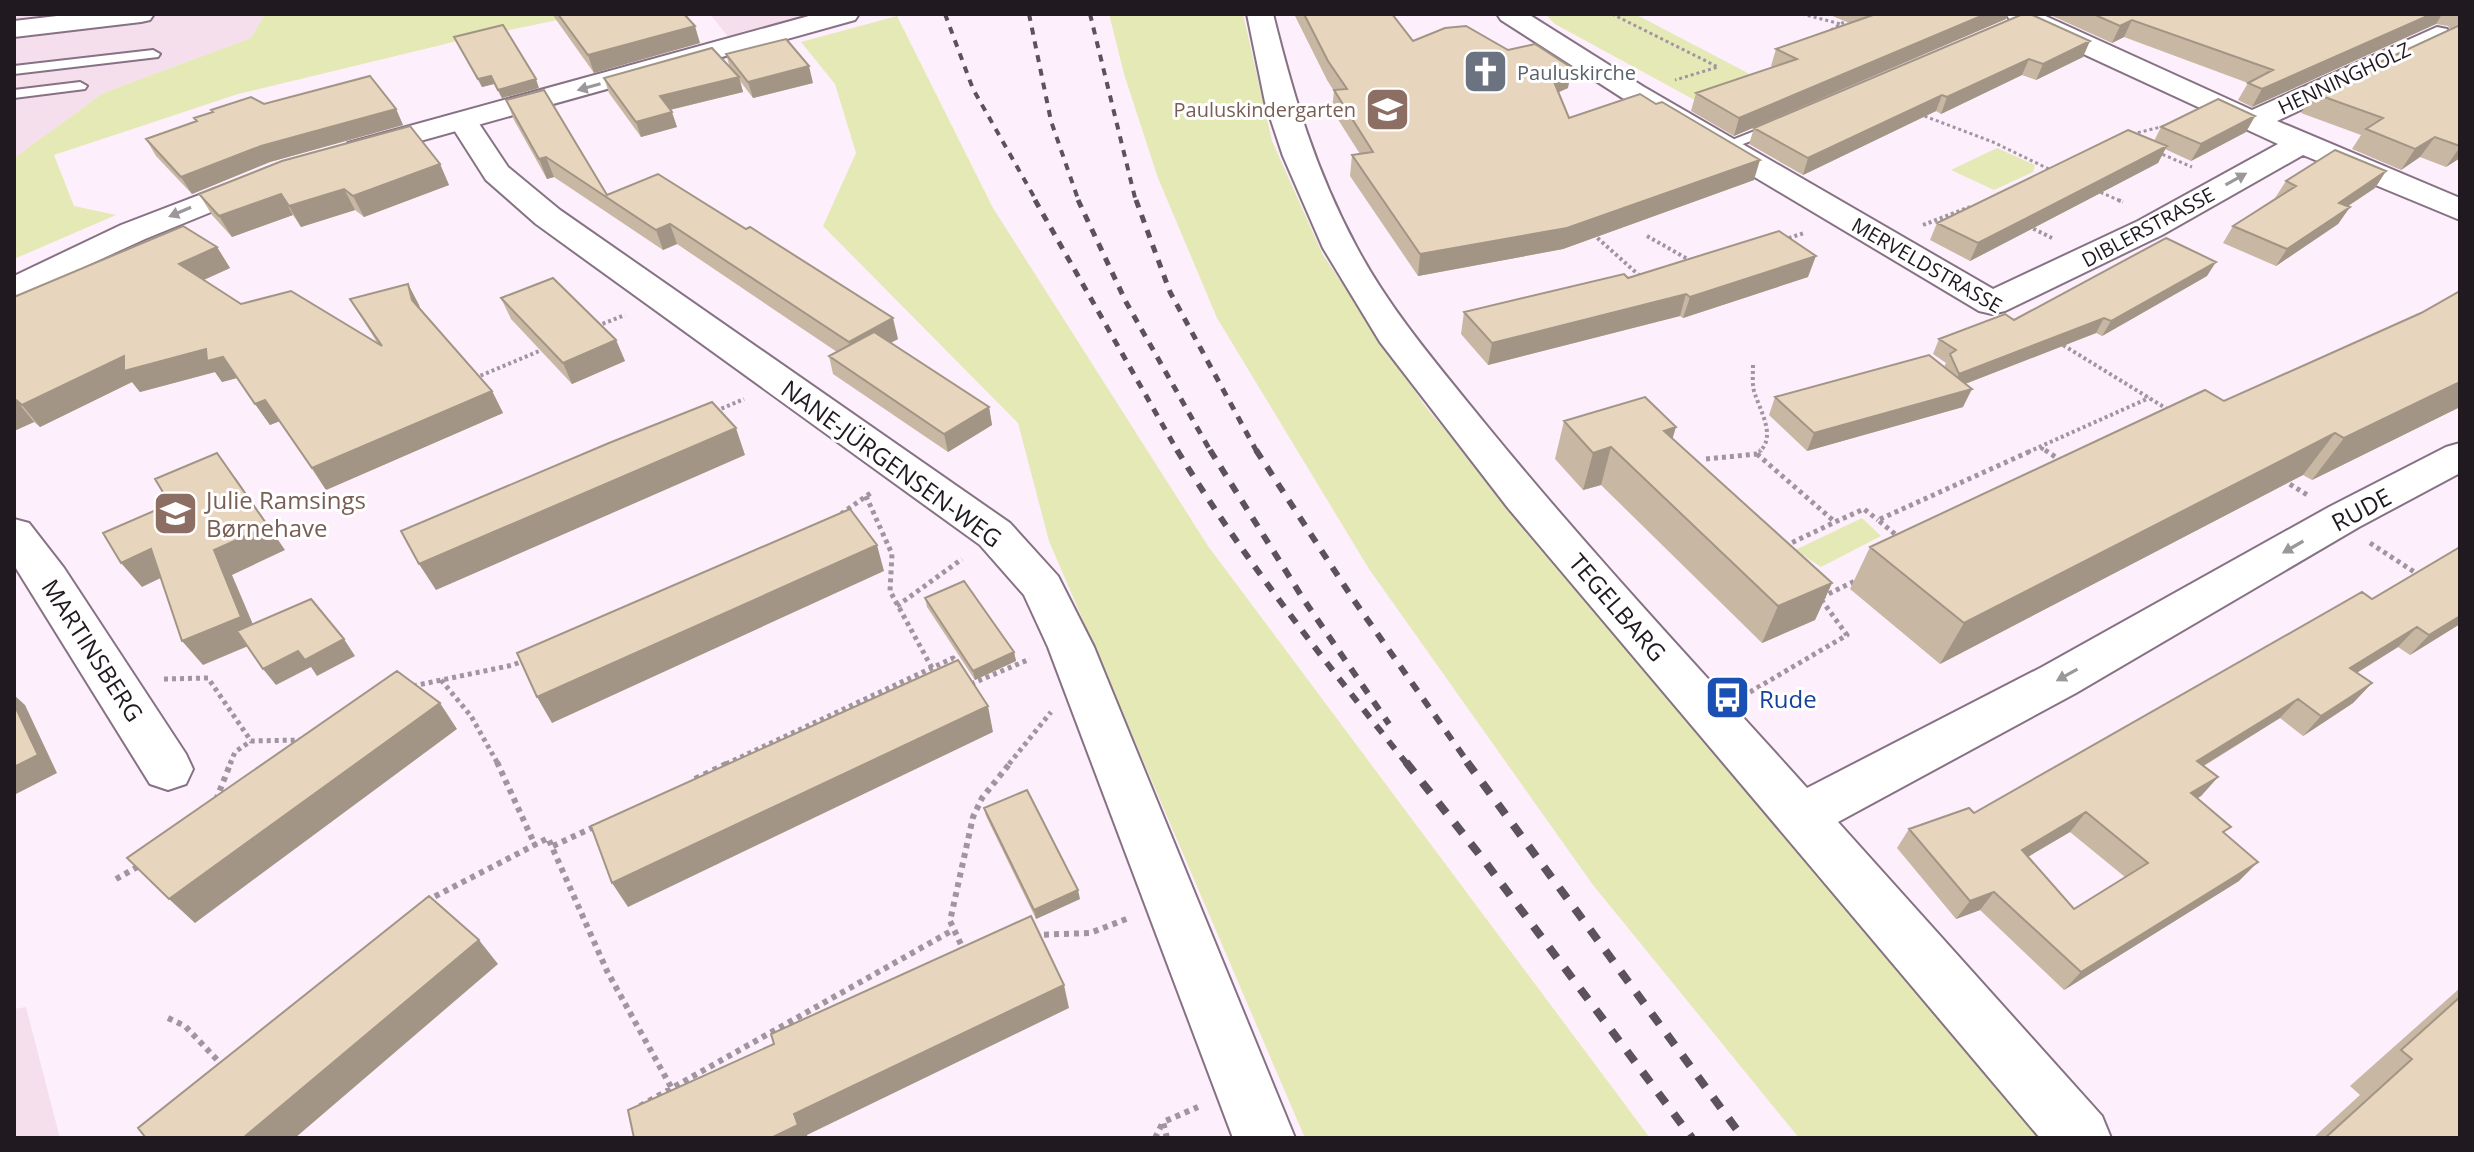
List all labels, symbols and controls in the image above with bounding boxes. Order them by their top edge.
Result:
street label: HENNINGHOLZ [2273,35,2415,121]
church icon: Pauluskirche [1462,48,1510,96]
place label: Pauluskirche [1517,59,1636,86]
one-way arrow [576,82,601,94]
school or university icon: Pauluskindergarten [1363,85,1411,133]
place label: Pauluskindergarten [1174,96,1356,123]
one-way arrow [2225,172,2248,186]
street label: DIBLERSTRASSE [2077,181,2219,273]
one-way arrow [168,205,192,218]
street label: MERVELDSTRASSE [1847,211,2007,319]
street label: NANE-JÜRGENSEN-WEG [775,372,1009,554]
street label: RUDE [2325,480,2397,538]
place label: Julie Ramsings Børnehave [204,483,366,544]
school or university icon: Julie Ramsings Børnehave [151,489,199,537]
one-way arrow [2282,540,2304,554]
street label: TEGELBARG [1562,546,1674,668]
street label: MARTINSBERG [35,572,151,728]
one-way arrow [2056,668,2078,682]
bus stop icon: Rude [1704,674,1752,722]
place label: Rude [1759,682,1817,715]

